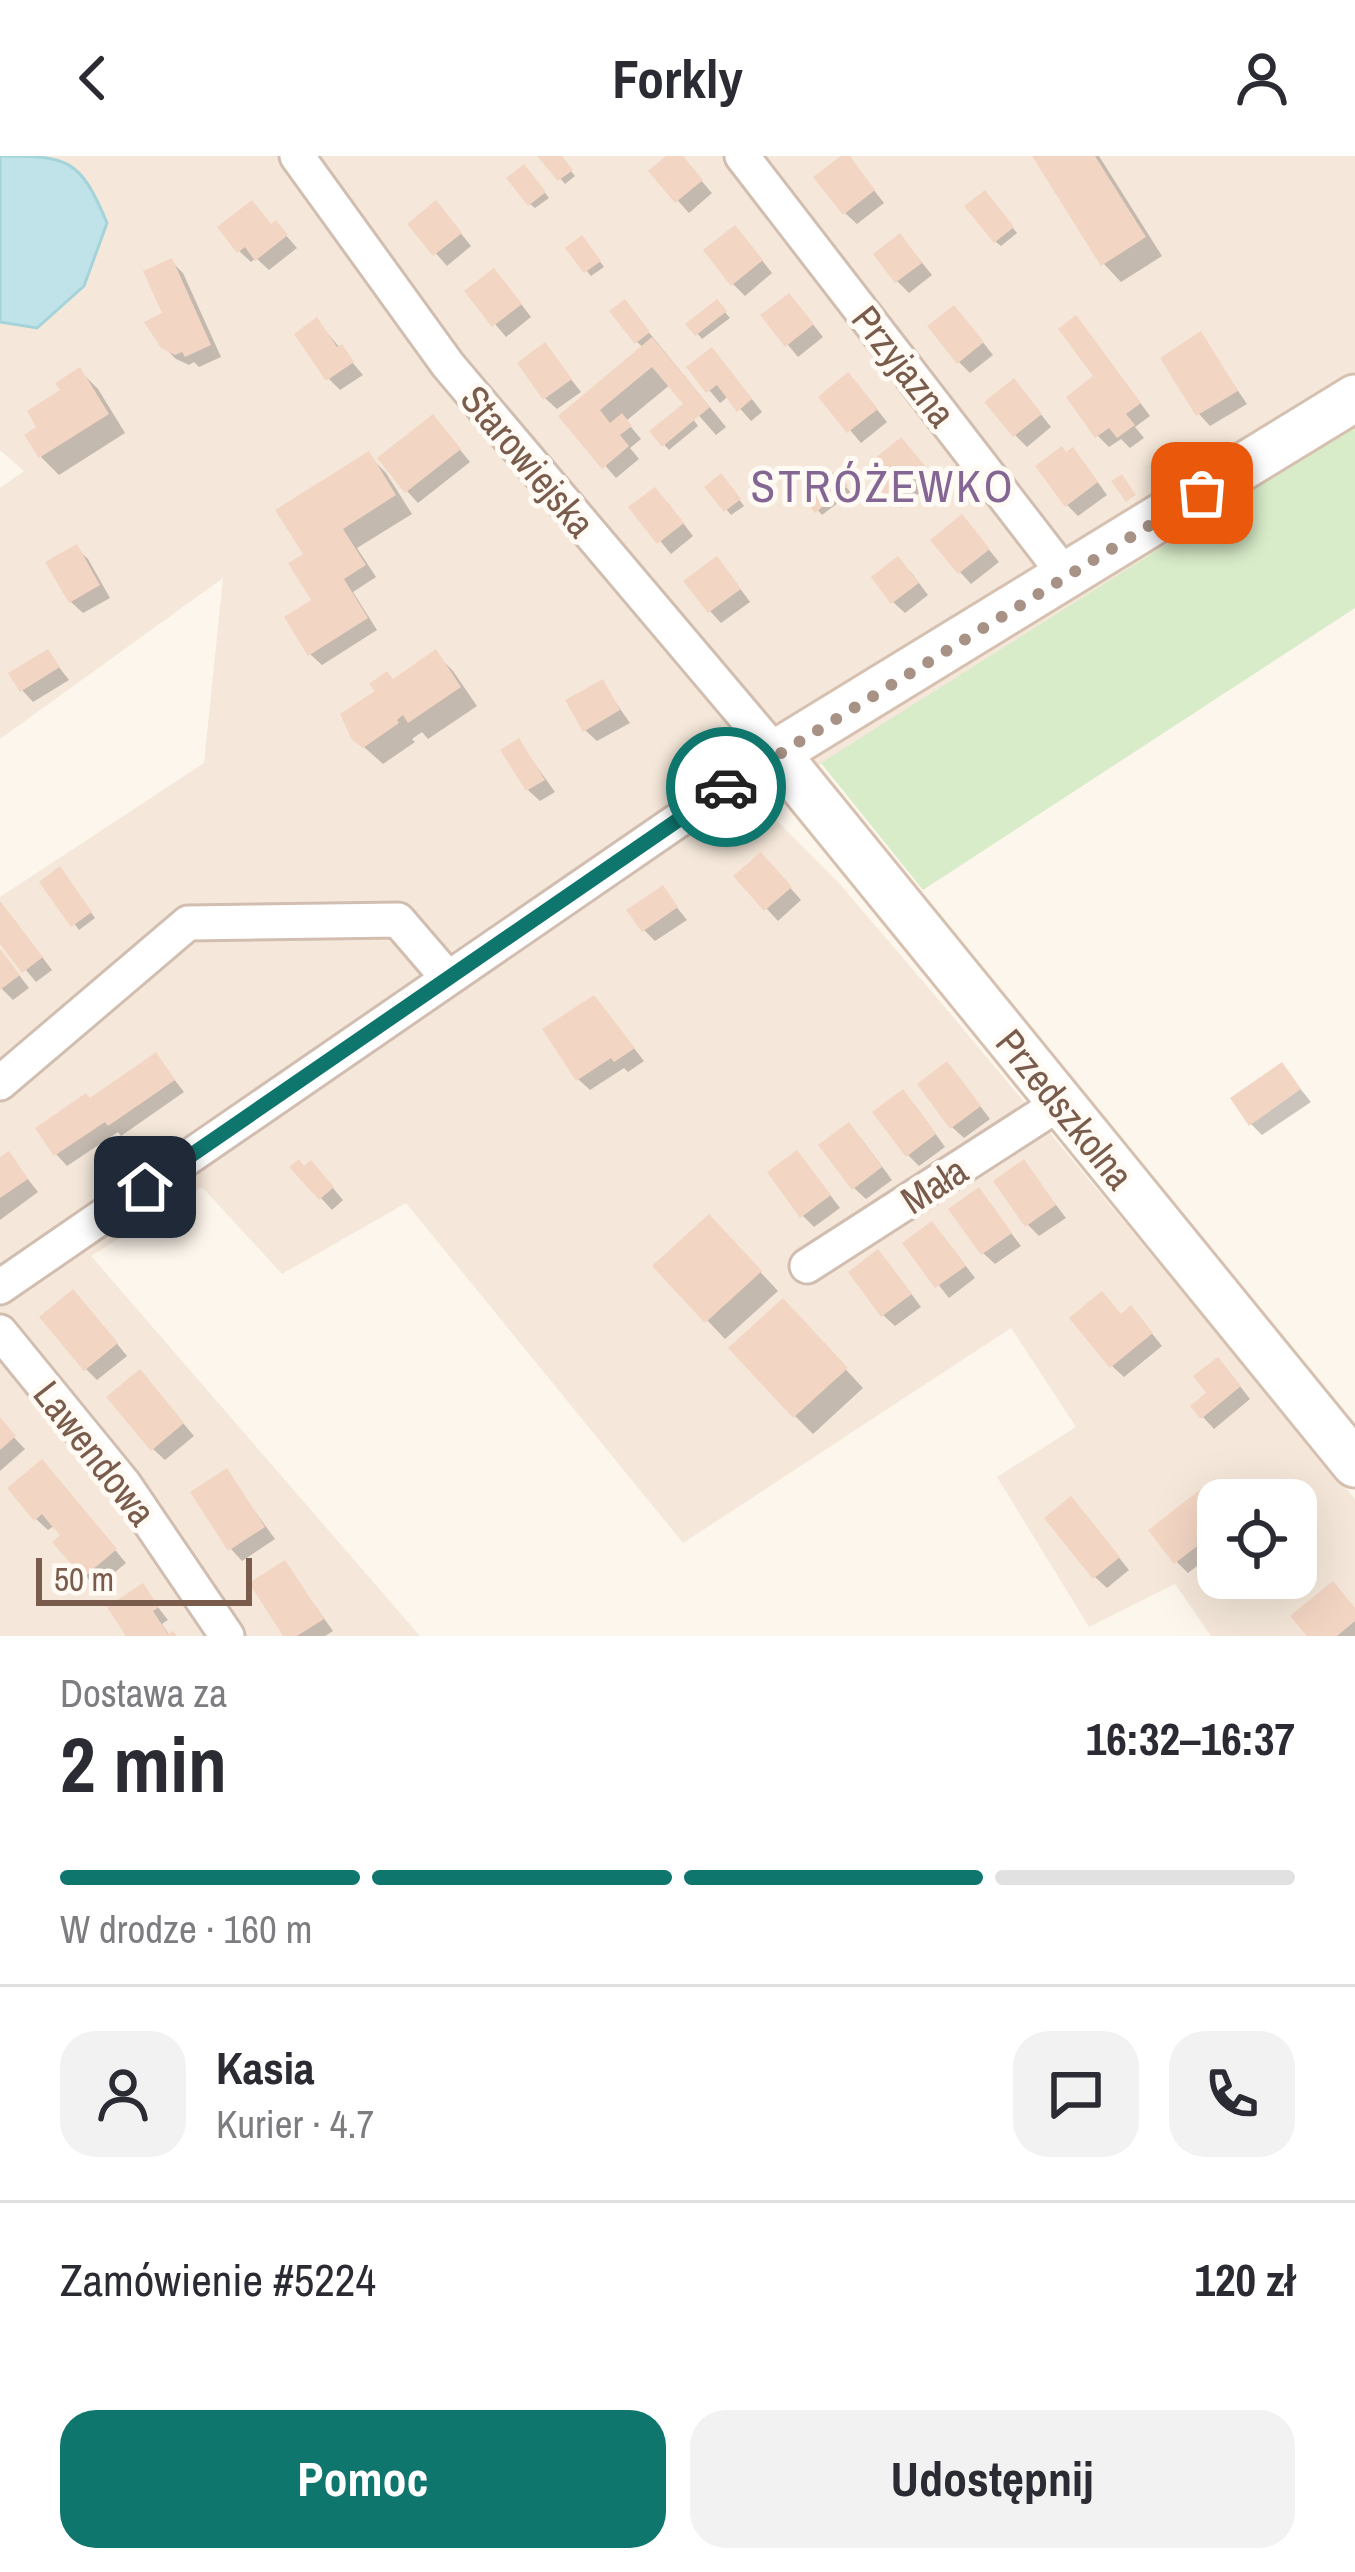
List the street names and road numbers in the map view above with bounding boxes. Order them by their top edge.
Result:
street label: Przyjazna [840,295,968,437]
street label: Starowiejska [449,374,607,548]
street label: Przedszkolna [984,1018,1146,1200]
street label: Mała [891,1144,977,1226]
street label: Lawendowa [22,1370,168,1536]

